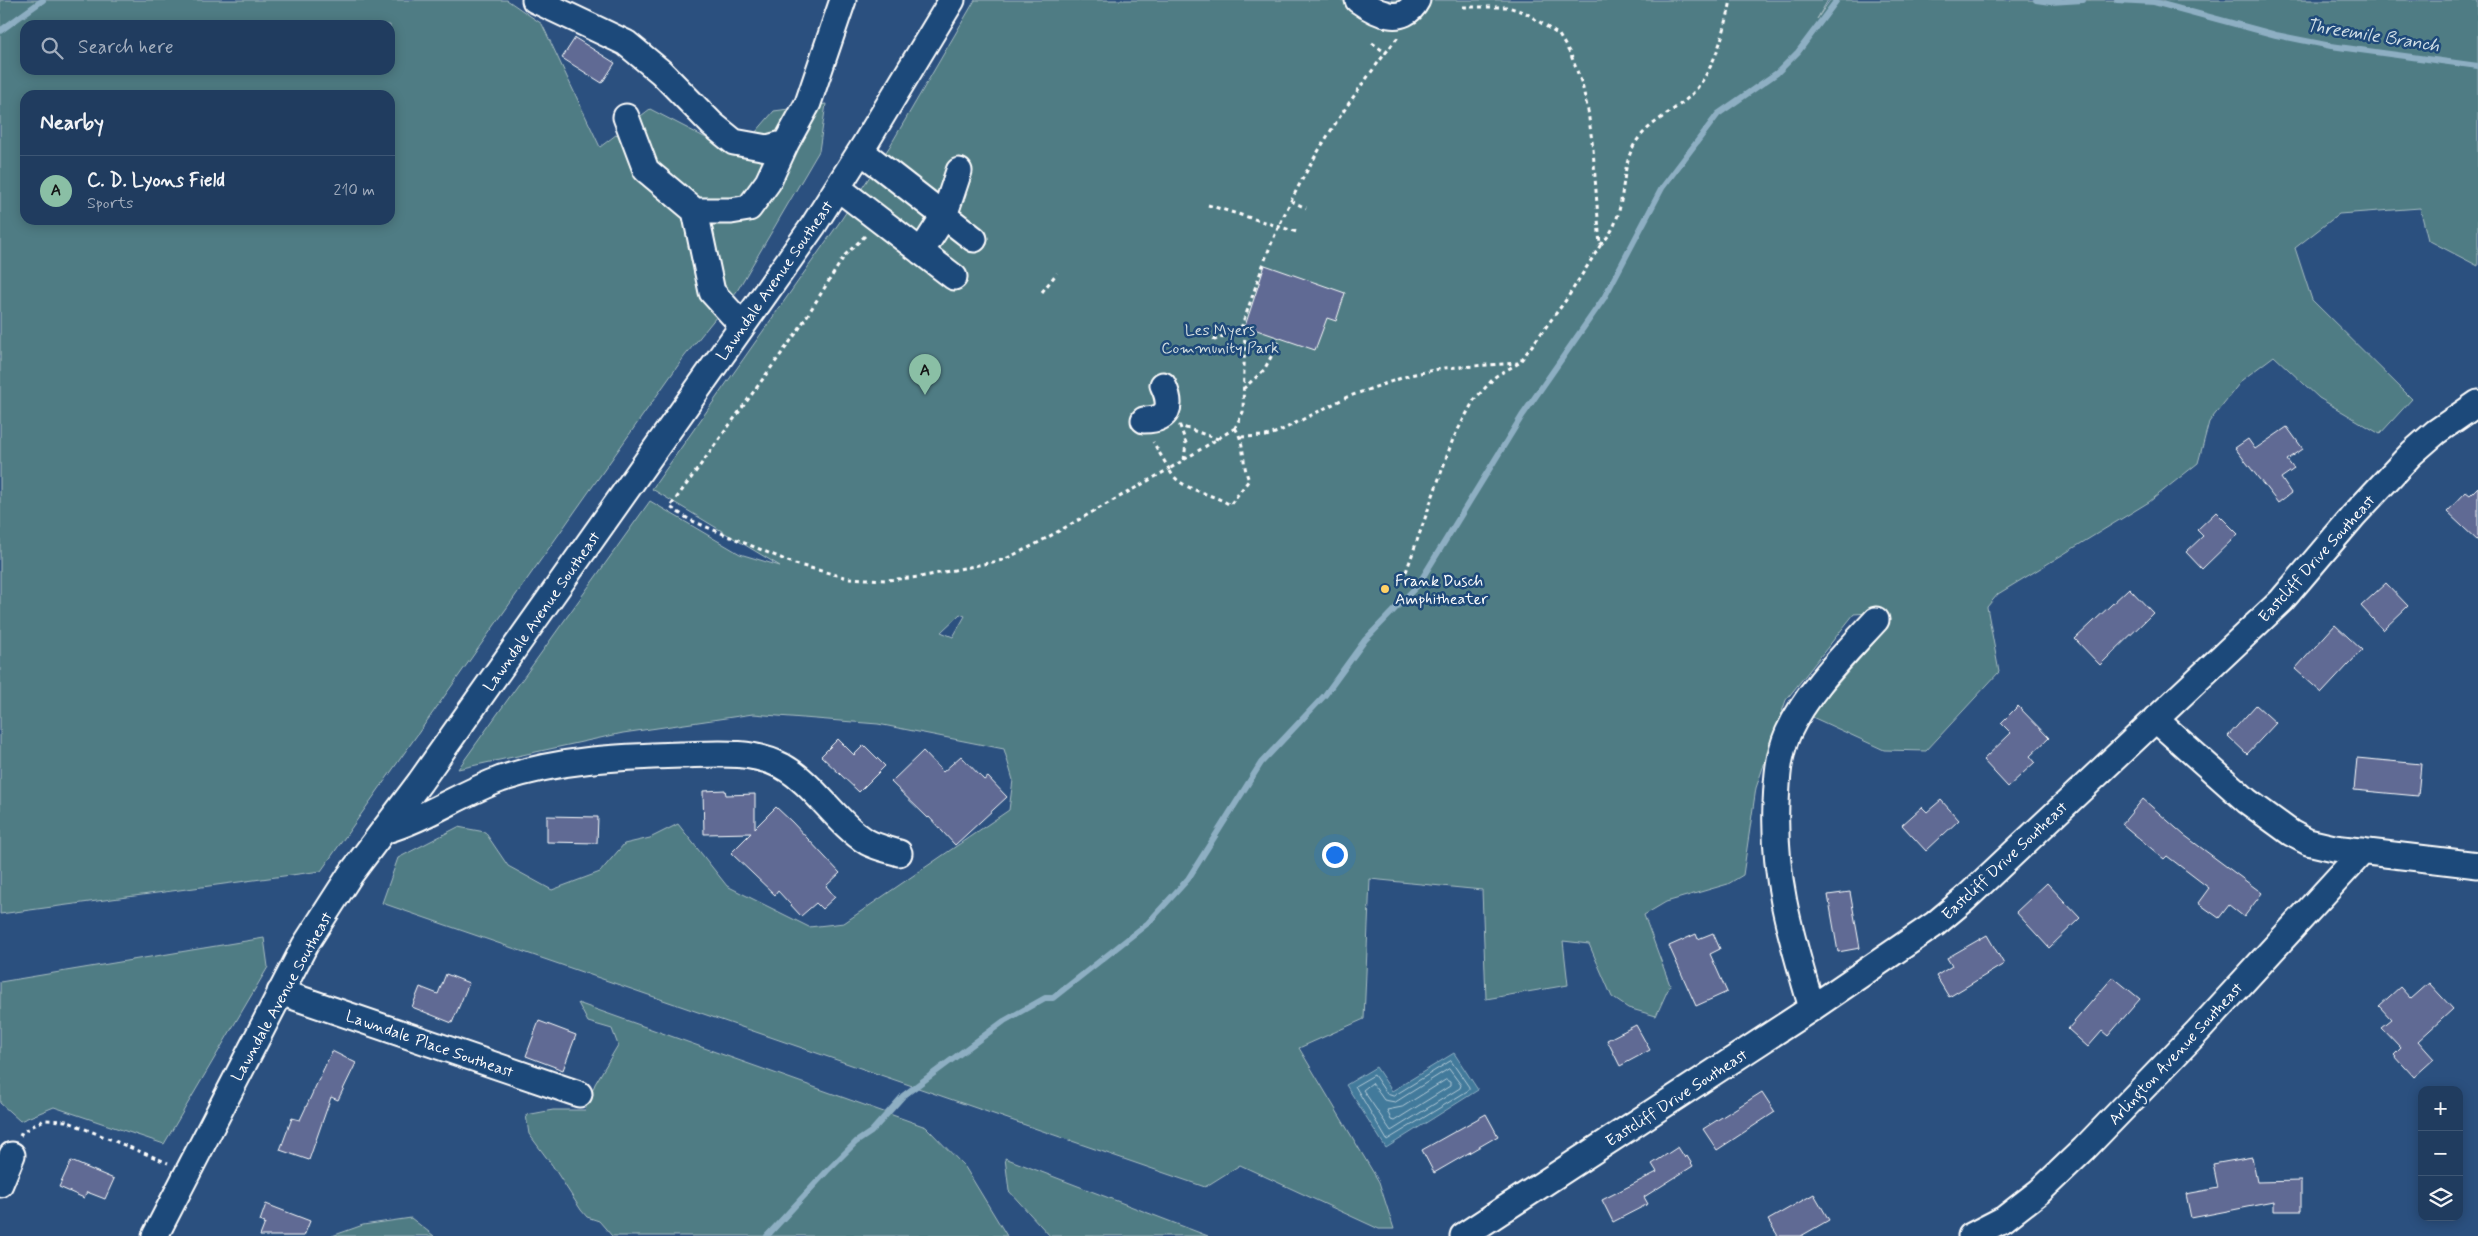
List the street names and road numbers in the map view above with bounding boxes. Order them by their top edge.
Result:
street label: Lawndale Avenue Southeast [712,197,839,365]
street label: Eastcliff Drive Southeast [2254,491,2380,627]
street label: Lawndale Avenue Southeast [479,528,606,696]
street label: Eastcliff Drive Southeast [1938,797,2073,925]
street label: Lawndale Avenue Southeast [227,908,338,1085]
street label: Arlington Avenue Southeast [2104,978,2249,1131]
street label: Lawndale Place Southeast [343,1006,516,1083]
street label: Eastcliff Drive Southeast [1602,1045,1752,1152]

